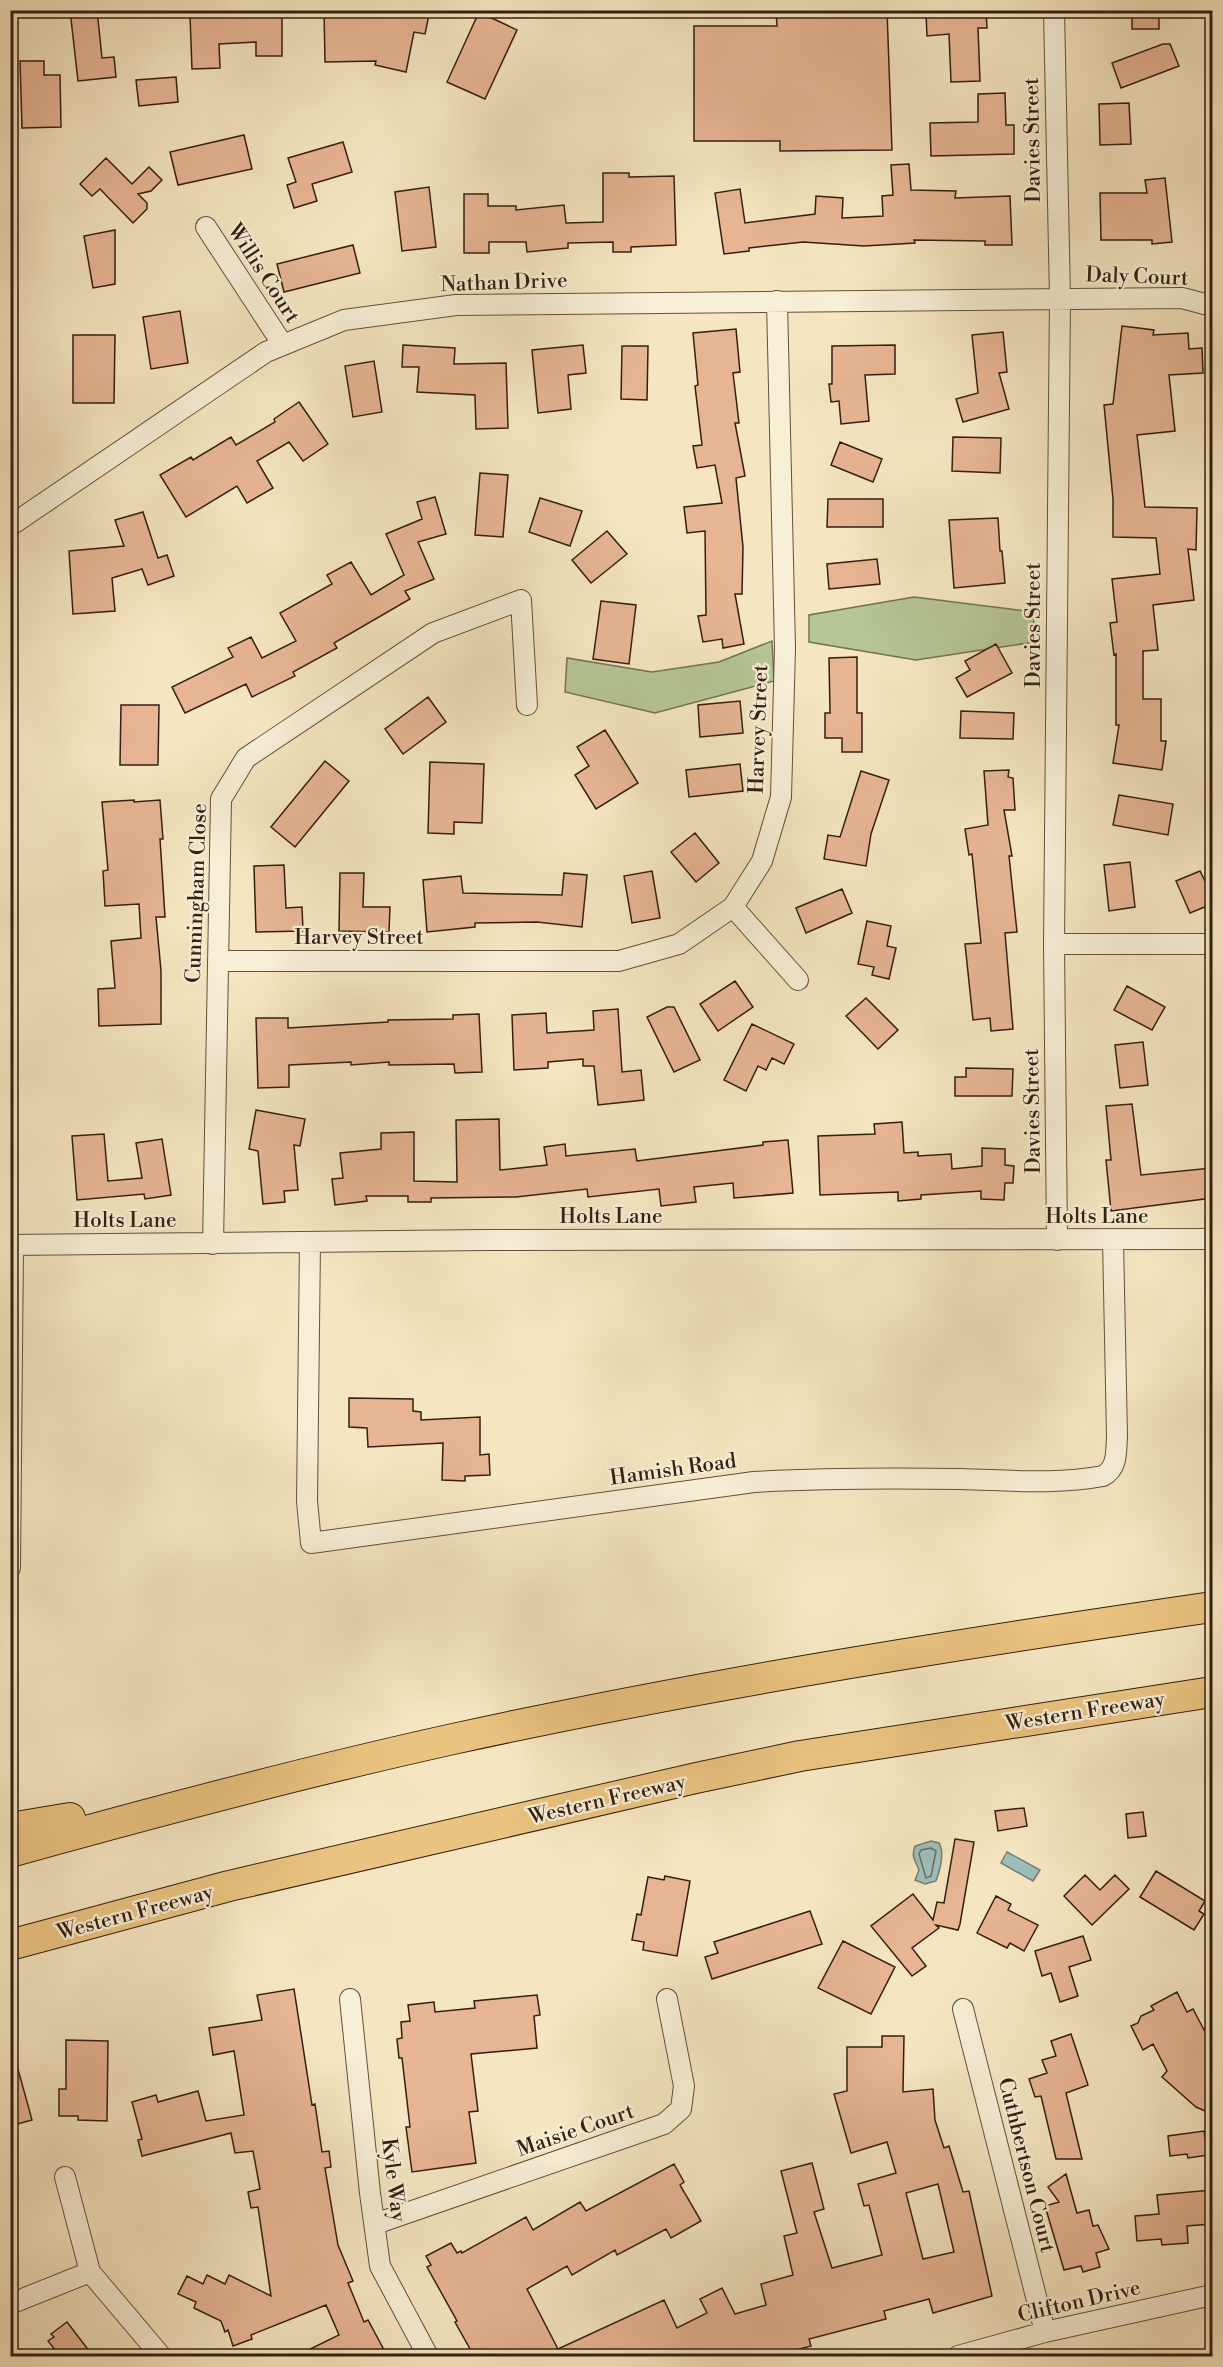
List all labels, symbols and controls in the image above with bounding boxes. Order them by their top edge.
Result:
street label: Davies Street [1019,77,1047,203]
street label: Willis Court [221,218,305,329]
street label: Daly Court [1085,262,1189,292]
street label: Nathan Drive [440,268,568,298]
street label: Davies Street [1021,562,1047,688]
street label: Harvey Street [744,663,774,794]
street label: Cunningham Close [181,803,213,983]
street label: Harvey Street [294,925,424,951]
street label: Davies Street [1019,1048,1047,1174]
street label: Holts Lane [559,1204,663,1230]
street label: Holts Lane [1045,1204,1149,1230]
street label: Holts Lane [73,1208,177,1234]
street label: Hamish Road [608,1448,738,1492]
street label: Western Freeway [1003,1686,1167,1738]
street label: Western Freeway [525,1769,689,1831]
street label: Western Freeway [53,1879,217,1947]
street label: Cuthbertson Court [992,2075,1060,2256]
street label: Maisie Court [513,2099,638,2163]
street label: Kyle Way [375,2137,411,2224]
street label: Clifton Drive [1015,2275,1143,2329]

